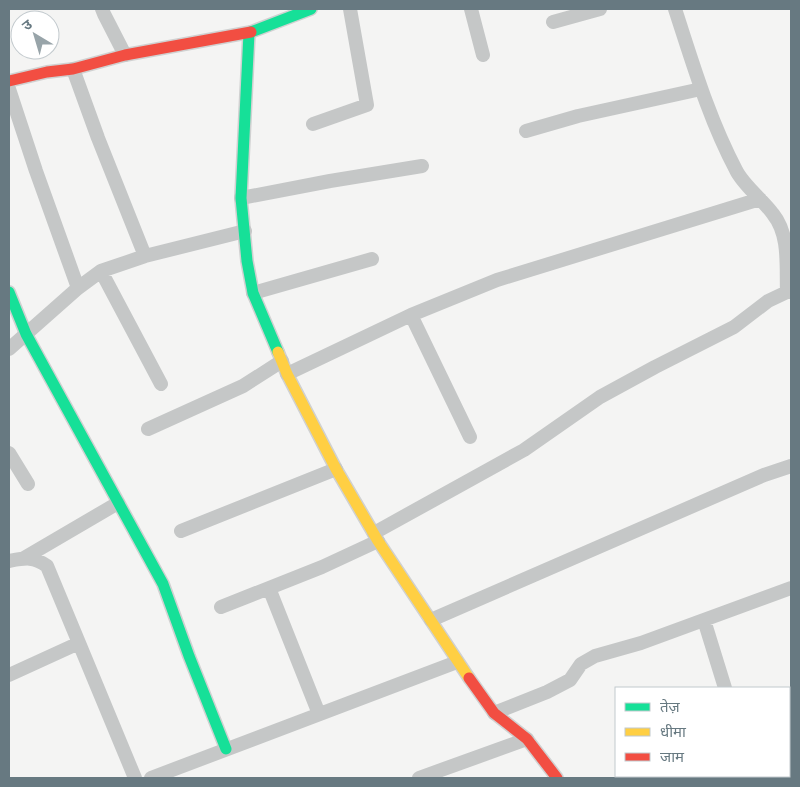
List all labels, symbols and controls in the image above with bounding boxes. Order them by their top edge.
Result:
north arrow [10,10,60,60]
text: उ [18,15,36,34]
legend [615,687,790,777]
text: तेज़ [660,697,681,716]
text: धीमा [660,722,687,741]
text: जाम [660,747,685,766]

